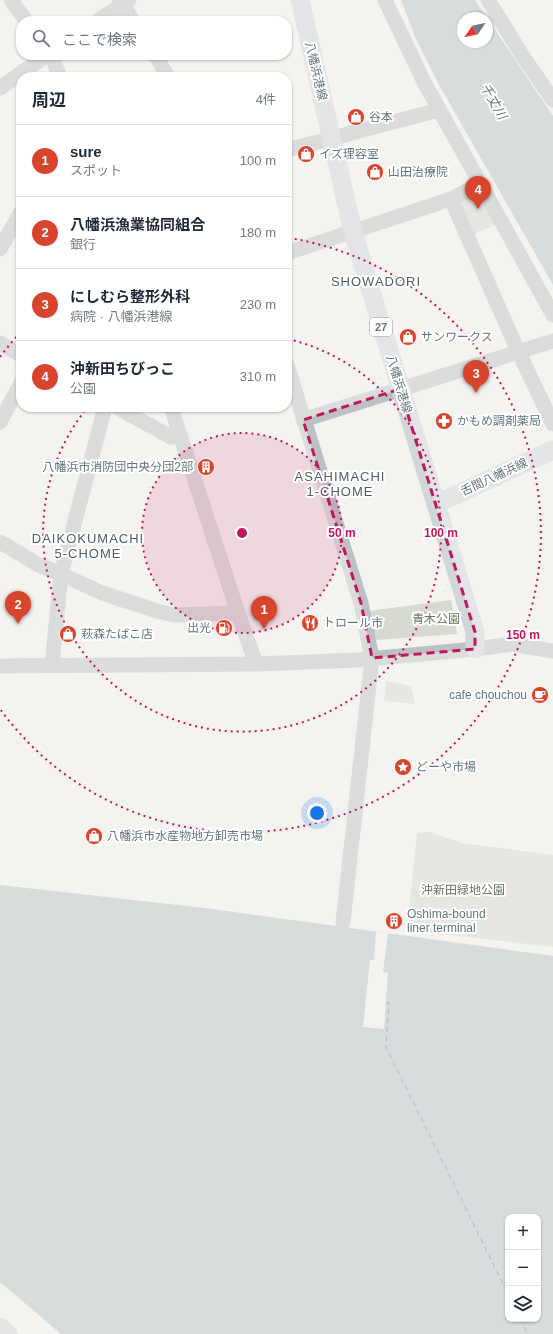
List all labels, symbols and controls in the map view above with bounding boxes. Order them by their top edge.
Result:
north arrow [457,12,493,48]
search box [16,16,292,60]
icon: search [30,27,52,49]
text: ここで検索 [62,31,137,48]
street label: 八幡浜港線 [302,40,330,102]
water label: 千丈川 [477,81,511,124]
text: 周辺 [32,91,66,110]
text: 4件 [256,92,276,107]
shop icon: 谷本 [346,107,366,127]
place label: 谷本 [369,110,393,124]
text: sure [70,143,102,160]
shop icon: イズ理容室 [296,144,316,164]
place label: イズ理容室 [319,147,379,161]
text: 1 [41,153,49,168]
text: 100 m [240,153,276,168]
shop icon: 山田治療院 [365,162,385,182]
text: スポット [70,163,122,178]
place label: 山田治療院 [388,165,448,179]
pin: 4 [465,176,491,209]
text: 八幡浜漁業協同組合 [70,216,205,233]
text: 2 [41,225,49,240]
text: 180 m [240,225,276,240]
text: 銀行 [70,237,96,252]
district label: SHOWADORI [331,274,421,289]
text: にしむら整形外科 [70,288,190,305]
text: 3 [41,297,49,312]
text: 230 m [240,297,276,312]
text: 病院 · 八幡浜港線 [70,309,173,324]
road number: 27 [370,318,392,336]
shop icon: サンワークス [398,327,418,347]
place label: サンワークス [421,330,493,344]
street label: 八幡浜港線 [384,353,414,415]
text: 沖新田ちびっこ [70,360,175,377]
pin: 3 [463,360,489,393]
text: 4 [41,369,49,384]
text: 310 m [240,369,276,384]
text: 公園 [70,381,96,396]
pharmacy icon: かもめ調剤薬局 [434,411,454,431]
place label: かもめ調剤薬局 [457,414,541,428]
street label: 舌間八幡浜線 [458,455,530,499]
building icon: 八幡浜市消防団中央分団2部 [196,457,216,477]
place label: 八幡浜市消防団中央分団2部 [42,460,193,474]
district label: ASAHIMACHI 1-CHOME [295,469,385,499]
centre of rings [235,526,249,540]
text: 50 m [328,526,356,540]
text: 100 m [424,526,458,540]
district label: DAIKOKUMACHI 5-CHOME [32,531,144,561]
pin: 2 [5,591,31,624]
pin: 1 [251,596,277,629]
park label: 青木公園 [412,612,460,626]
restaurant icon: トロール市 [300,613,320,633]
place label: トロール市 [323,616,383,630]
fuel station icon: 出光 [214,618,234,638]
place label: 出光 [187,621,211,635]
shop icon: 萩森たばこ店 [58,624,78,644]
place label: 萩森たばこ店 [81,627,153,641]
text: 150 m [506,628,540,642]
cafe icon: cafe chouchou [530,685,550,705]
place label: cafe chouchou [449,688,527,702]
place icon: どーや市場 [393,757,413,777]
place label: どーや市場 [416,760,476,774]
your location [307,803,327,823]
shop icon: 八幡浜市水産物地方卸売市場 [84,826,104,846]
place label: 八幡浜市水産物地方卸売市場 [107,829,263,843]
park label: 沖新田緑地公園 [421,883,505,897]
place label: Oshima-bound liner terminal [407,907,486,935]
building icon: Oshima-bound liner terminal [384,911,404,931]
map controls [505,1214,541,1322]
button: + [505,1214,541,1250]
button: − [505,1250,541,1286]
button: layers [505,1286,541,1322]

